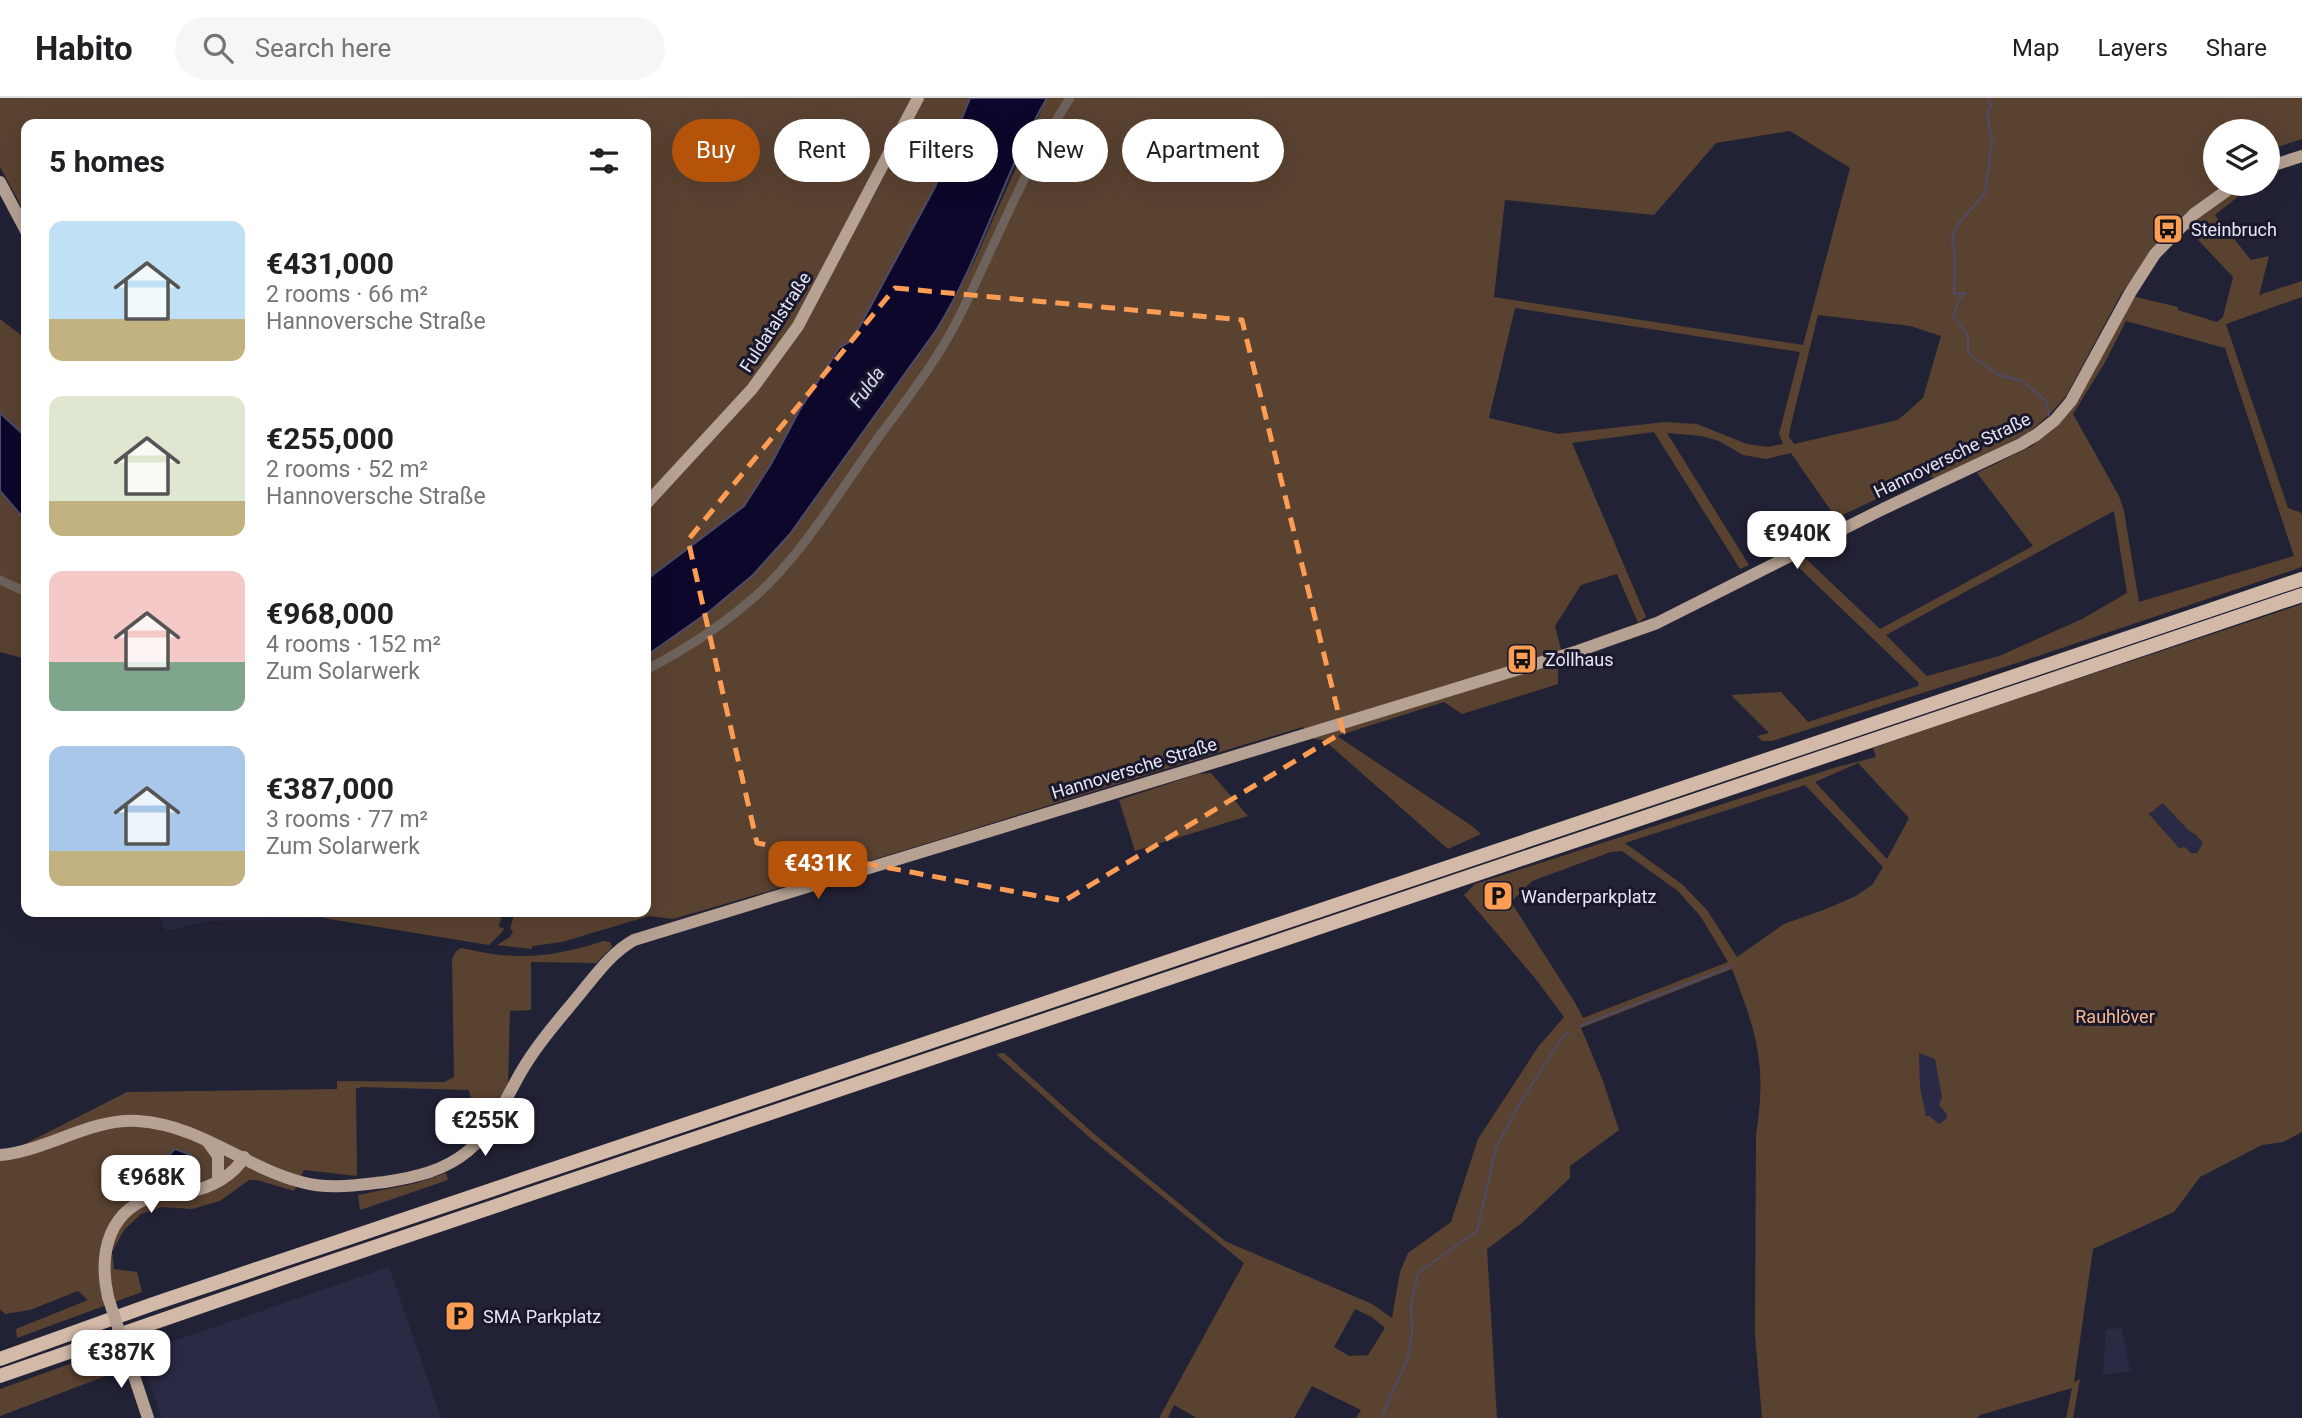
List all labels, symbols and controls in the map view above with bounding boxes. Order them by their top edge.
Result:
search box [175,17,665,80]
text: Habito [35,29,133,68]
icon: search [199,29,237,67]
text: Search here [255,33,391,63]
text: Map [2012,34,2060,62]
text: Layers [2098,34,2168,62]
text: Share [2206,34,2267,62]
chip: Buy [672,119,760,182]
chip: Rent [774,119,870,182]
chip: Filters [884,119,998,182]
chip: New [1012,119,1108,182]
chip: Apartment [1122,119,1284,182]
map controls [2203,119,2280,196]
button: layers [2203,119,2280,196]
icon: filters [585,142,623,180]
text: 5 homes [49,144,165,179]
bus stop icon: Steinbruch [2151,212,2185,246]
place label: Steinbruch [2191,219,2277,240]
text: €431,000 [266,246,394,281]
icon: home [105,249,189,333]
street label: Fuldatalstraße [735,268,815,376]
text: 2 rooms · 66 m² [266,281,428,308]
text: Hannoversche Straße [266,308,486,335]
water label: Fulda [844,362,890,412]
street label: Hannoversche Straße [1870,408,2034,502]
text: €255,000 [266,421,394,456]
icon: home [105,424,189,508]
text: 2 rooms · 52 m² [266,456,428,483]
text: Hannoversche Straße [266,483,486,510]
pin: €940K [1748,512,1846,571]
text: €940K [1763,520,1831,547]
text: €968,000 [266,596,394,631]
icon: home [105,599,189,683]
text: 4 rooms · 152 m² [266,631,441,658]
bus stop icon: Zollhaus [1505,642,1539,676]
place label: Zollhaus [1545,649,1614,670]
text: Zum Solarwerk [266,658,420,685]
street label: Hannoversche Straße [1049,733,1219,803]
text: €387,000 [266,771,394,806]
icon: home [105,774,189,858]
text: 3 rooms · 77 m² [266,806,428,833]
text: Zum Solarwerk [266,833,420,860]
pin: €431K [769,842,867,901]
text: €431K [784,850,852,877]
parking icon: Wanderparkplatz [1481,879,1515,913]
place label: Wanderparkplatz [1521,886,1656,907]
park label: Rauhlöver [2075,1006,2155,1027]
pin: €255K [436,1098,534,1158]
text: €255K [451,1107,519,1134]
pin: €968K [102,1156,200,1215]
text: €968K [117,1164,185,1191]
parking icon: SMA Parkplatz [443,1299,477,1333]
place label: SMA Parkplatz [483,1306,601,1327]
pin: €387K [72,1330,170,1390]
text: €387K [87,1339,155,1366]

